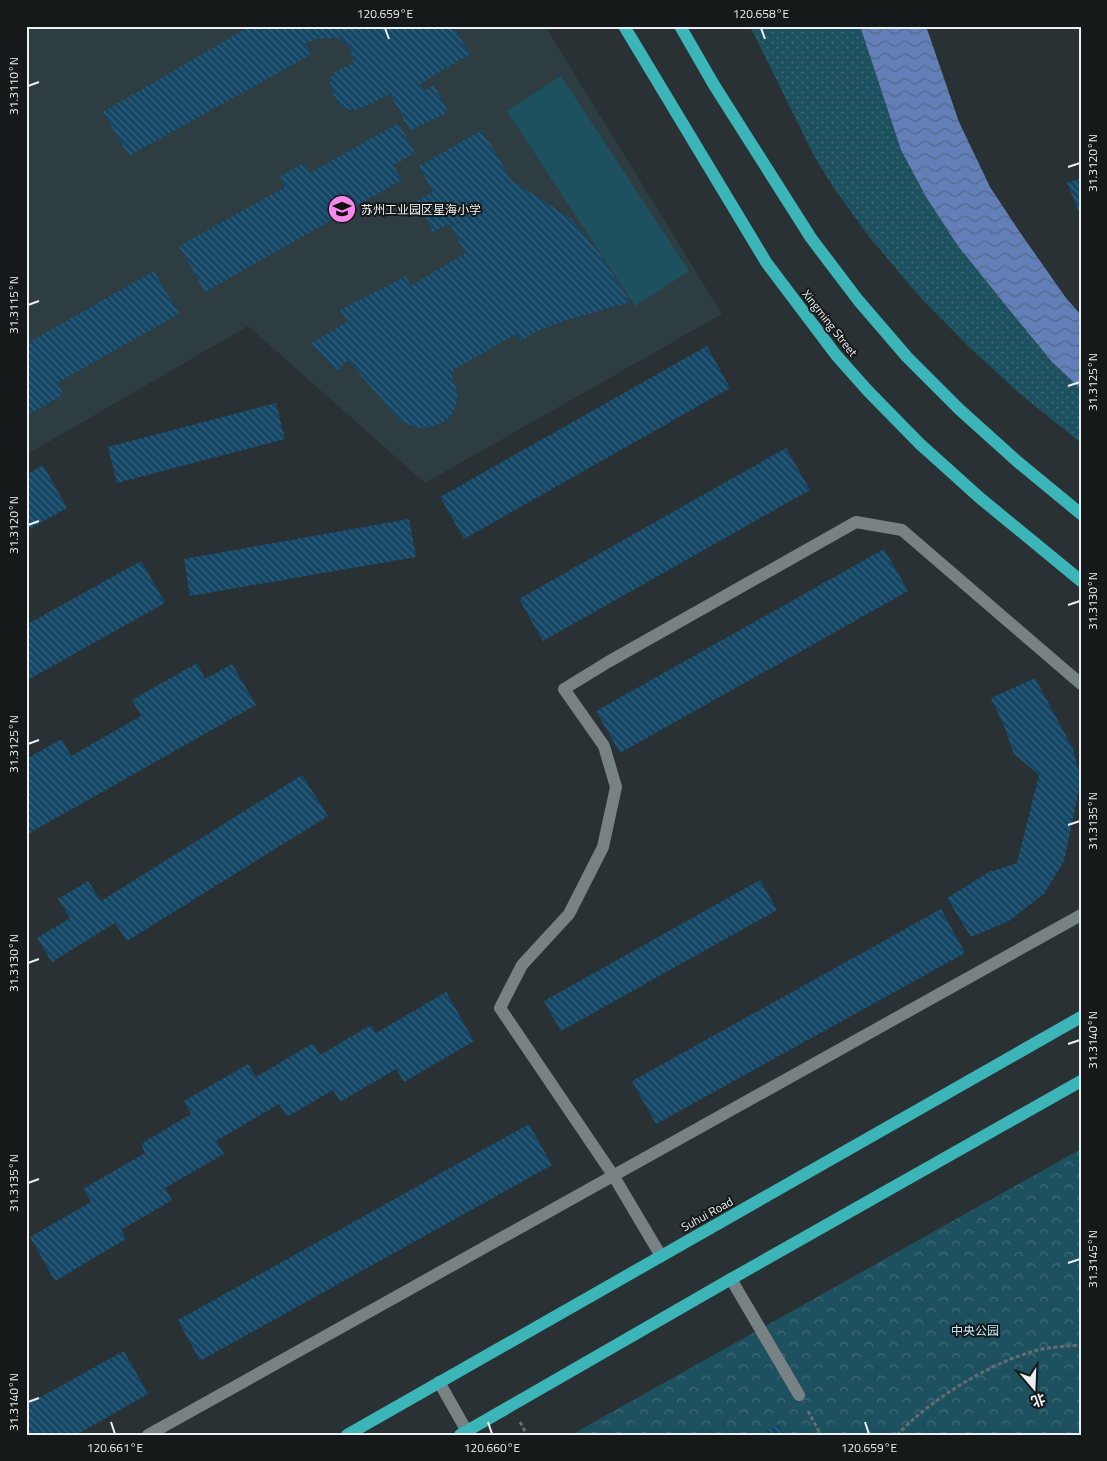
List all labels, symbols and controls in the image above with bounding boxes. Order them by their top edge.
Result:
text: 120.659°E [357,4,413,23]
text: 120.658°E [733,4,789,23]
text: 31.3110°N [4,57,23,115]
text: 31.3120°N [1083,134,1102,192]
school or university icon: 苏州工业园区星海小学 [327,194,357,224]
place label: 苏州工业园区星海小学 [361,200,481,219]
text: 31.3115°N [4,276,23,334]
street label: Xingming Street [798,285,863,361]
text: 31.3125°N [1083,353,1102,411]
text: 31.3120°N [4,496,23,554]
text: 31.3130°N [1083,572,1102,630]
text: 31.3125°N [4,715,23,773]
text: 31.3135°N [1083,792,1102,850]
text: 31.3130°N [4,934,23,992]
text: 31.3140°N [1083,1011,1102,1069]
text: 31.3135°N [4,1154,23,1212]
street label: Suhui Road [677,1192,737,1236]
text: 31.3145°N [1083,1230,1102,1288]
park label: 中央公园 [951,1321,999,1340]
north arrow [1010,1364,1060,1414]
text: 31.3140°N [4,1373,23,1431]
text: 北 [1028,1389,1048,1413]
text: 120.661°E [87,1438,143,1457]
text: 120.660°E [464,1438,520,1457]
text: 120.659°E [841,1438,897,1457]

